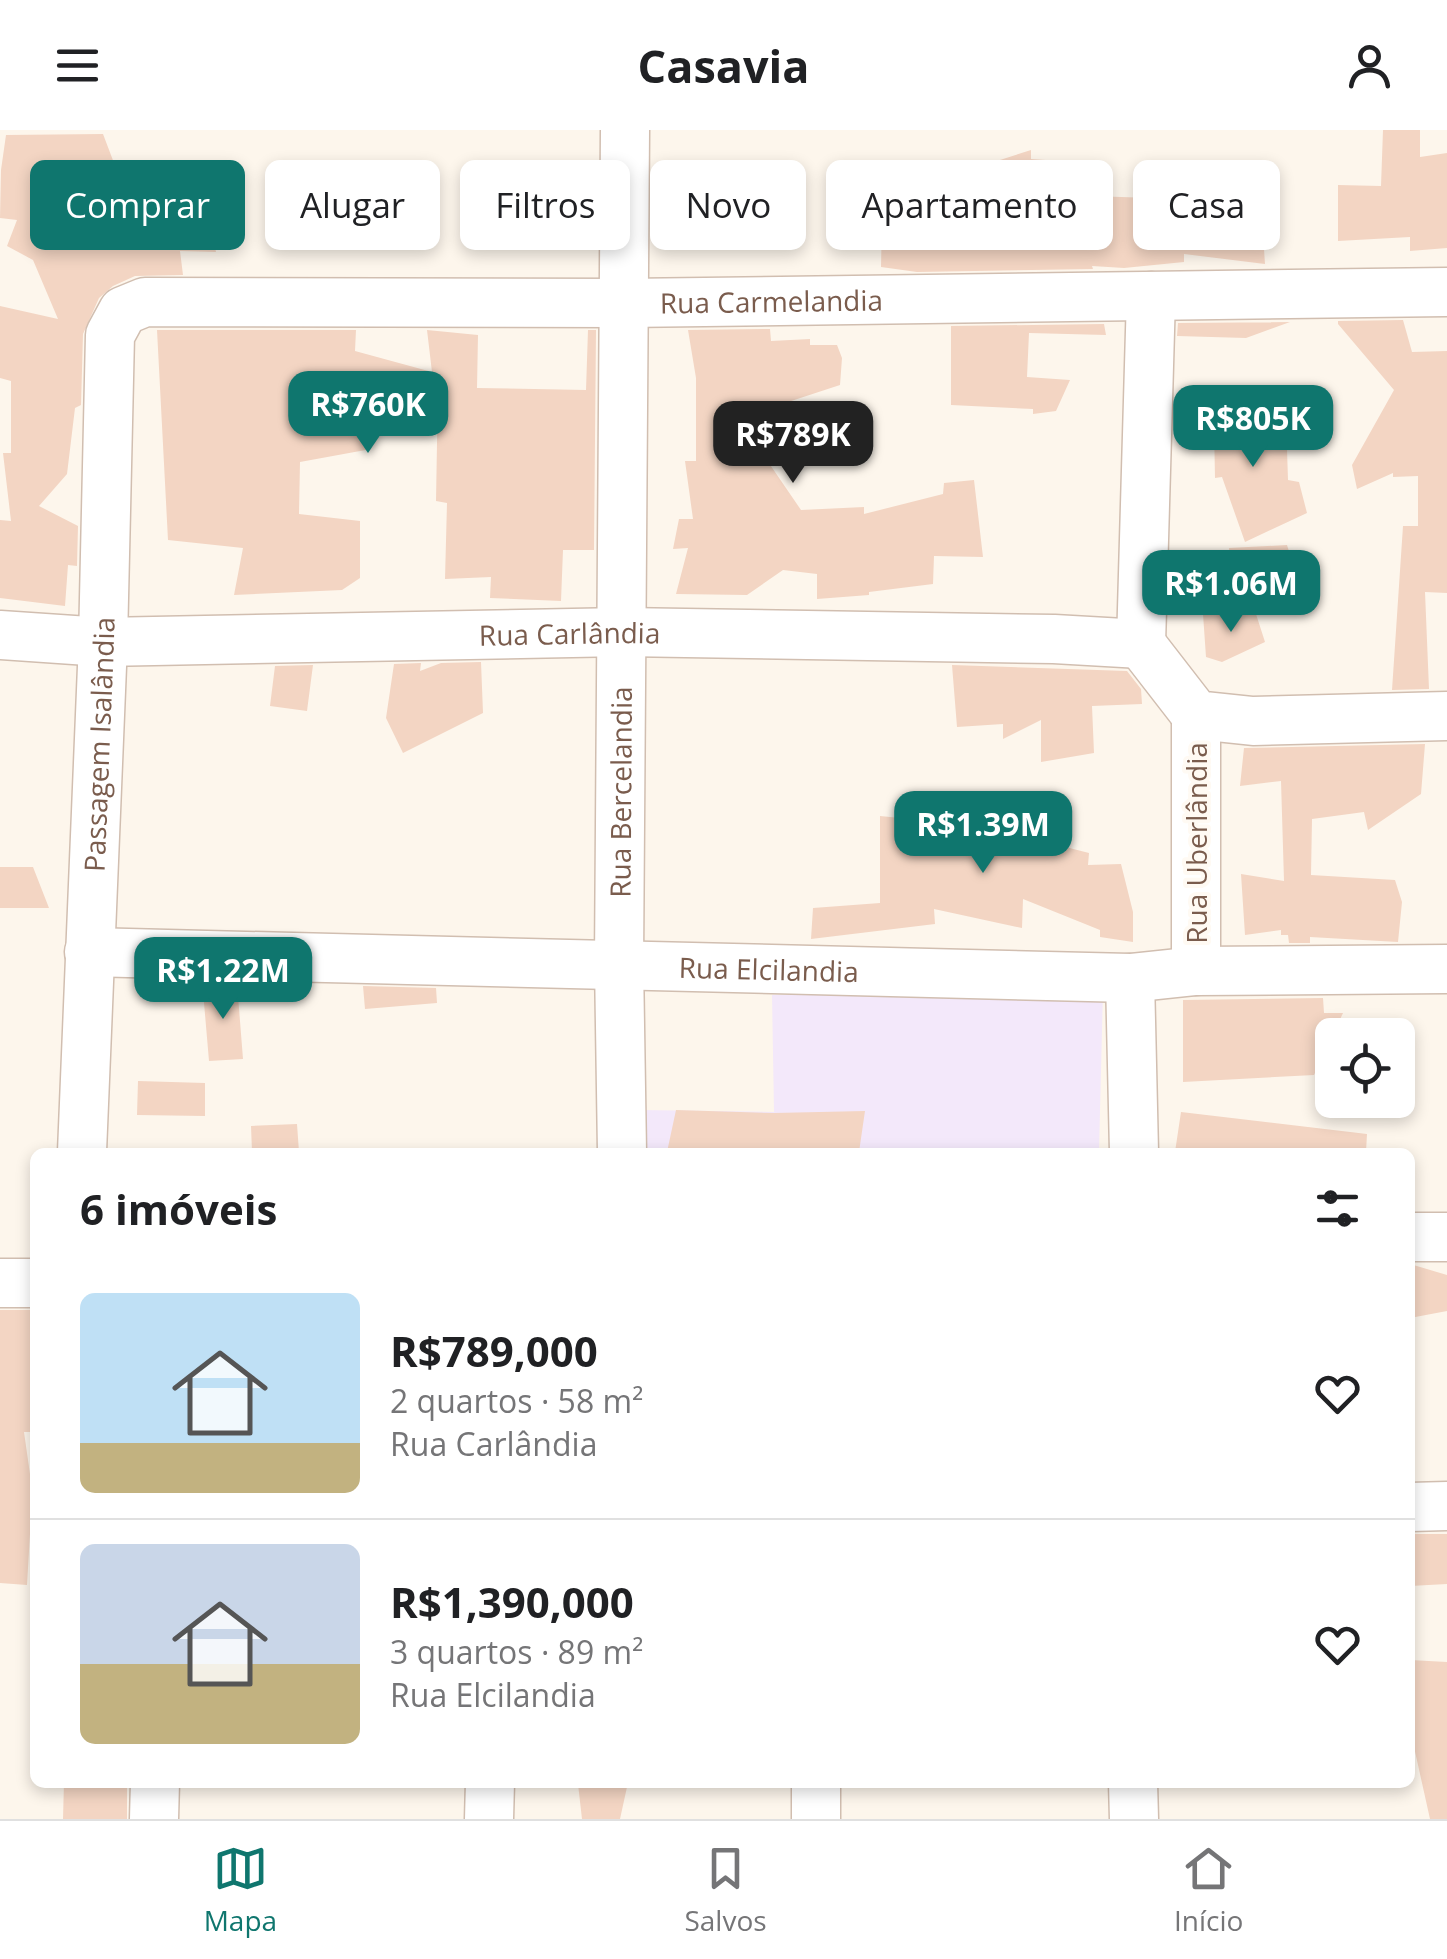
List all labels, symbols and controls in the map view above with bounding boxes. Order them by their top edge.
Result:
text: Casavia [638,35,809,96]
icon: menu [50,38,105,93]
icon: person [1342,38,1397,93]
chip: Comprar [30,160,245,250]
chip: Alugar [265,160,440,250]
chip: Filtros [460,160,630,250]
chip: Novo [650,160,806,250]
chip: Apartamento [826,160,1113,250]
chip: Casa [1133,160,1280,250]
street label: Rua Carmelandia [660,281,883,322]
pin: R$760K [287,371,449,456]
text: R$760K [310,382,426,425]
pin: R$805K [1172,385,1334,470]
text: R$805K [1195,396,1311,439]
pin: R$789K [712,401,874,486]
text: R$789K [735,412,851,455]
pin: R$1.06M [1139,550,1323,635]
text: R$1.06M [1164,561,1298,604]
street label: Rua Carlândia [479,613,661,654]
street label: Passagem Isalândia [75,616,123,873]
street label: Rua Bercelandia [600,686,640,898]
street label: Rua Uberlândia [1177,742,1215,944]
pin: R$1.39M [891,791,1075,876]
text: R$1.39M [916,802,1050,845]
pin: R$1.22M [131,937,315,1022]
text: R$1.22M [156,948,290,991]
street label: Rua Elcilandia [678,948,859,990]
map controls [1315,1018,1415,1118]
button: locate [1315,1018,1415,1118]
text: 6 imóveis [80,1180,277,1237]
icon: filters [1310,1181,1365,1236]
text: R$789,000 [390,1322,598,1379]
icon: home [160,1333,280,1453]
icon: heart [1310,1366,1365,1421]
text: 2 quartos · 58 m² [390,1379,643,1422]
text: Rua Carlândia [390,1422,597,1465]
text: R$1,390,000 [390,1573,634,1630]
icon: home [160,1584,280,1704]
icon: heart [1310,1617,1365,1672]
text: 3 quartos · 89 m² [390,1630,643,1673]
text: Rua Elcilandia [390,1673,596,1716]
tab: Mapa [204,1841,277,1939]
tab: Salvos [684,1841,767,1939]
tab: Início [1174,1841,1243,1939]

